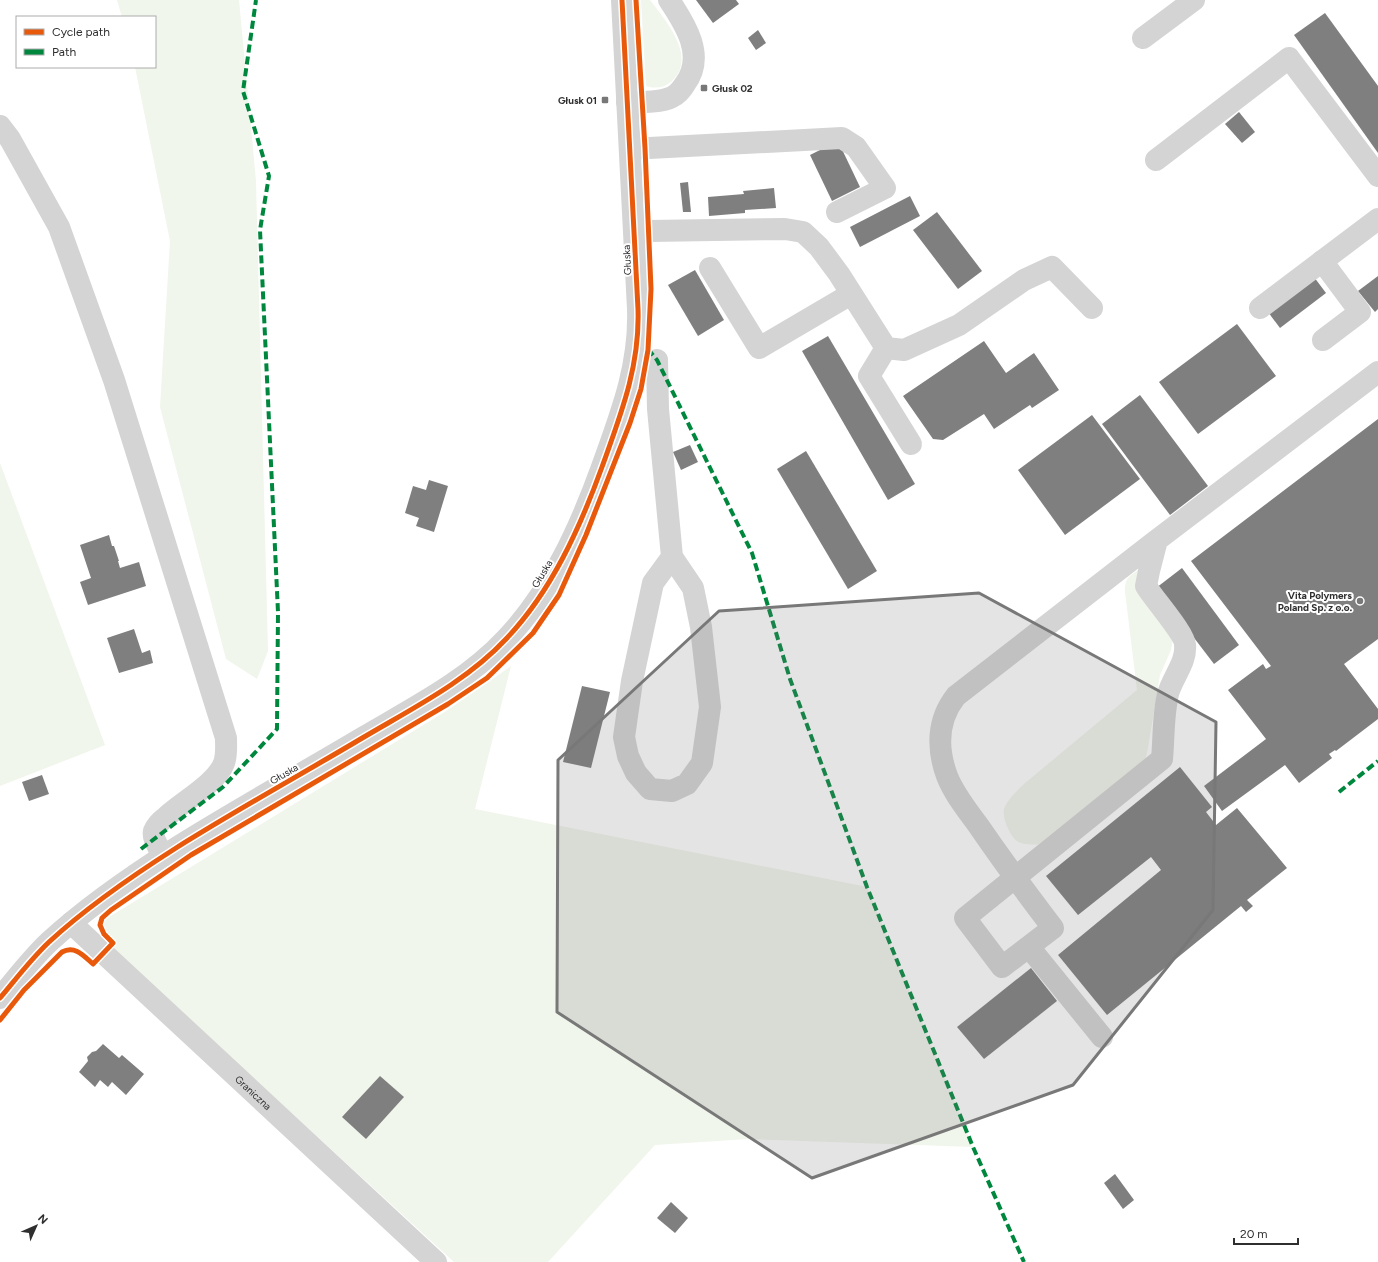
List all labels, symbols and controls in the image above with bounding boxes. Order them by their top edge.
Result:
legend [16,16,156,68]
text: Cycle path [52,25,110,39]
text: Path [52,45,76,59]
place label: Głusk 02 [712,82,753,95]
marker: Głusk 02 [699,83,709,93]
place label: Głusk 01 [558,94,597,107]
marker: Głusk 01 [600,95,610,105]
street label: Głuska [620,244,634,276]
street label: Głuska [529,558,555,590]
place label: Vita Polymers Poland Sp. z o.o. [1278,589,1353,614]
marker: Vita Polymers Poland Sp. z o.o. [1355,596,1365,606]
street label: Głuska [268,761,300,787]
street label: Graniczna [233,1072,274,1113]
north arrow [16,1206,56,1246]
text: N [35,1212,50,1227]
scale bar [1234,1220,1298,1246]
text: 20 m [1240,1227,1268,1241]

